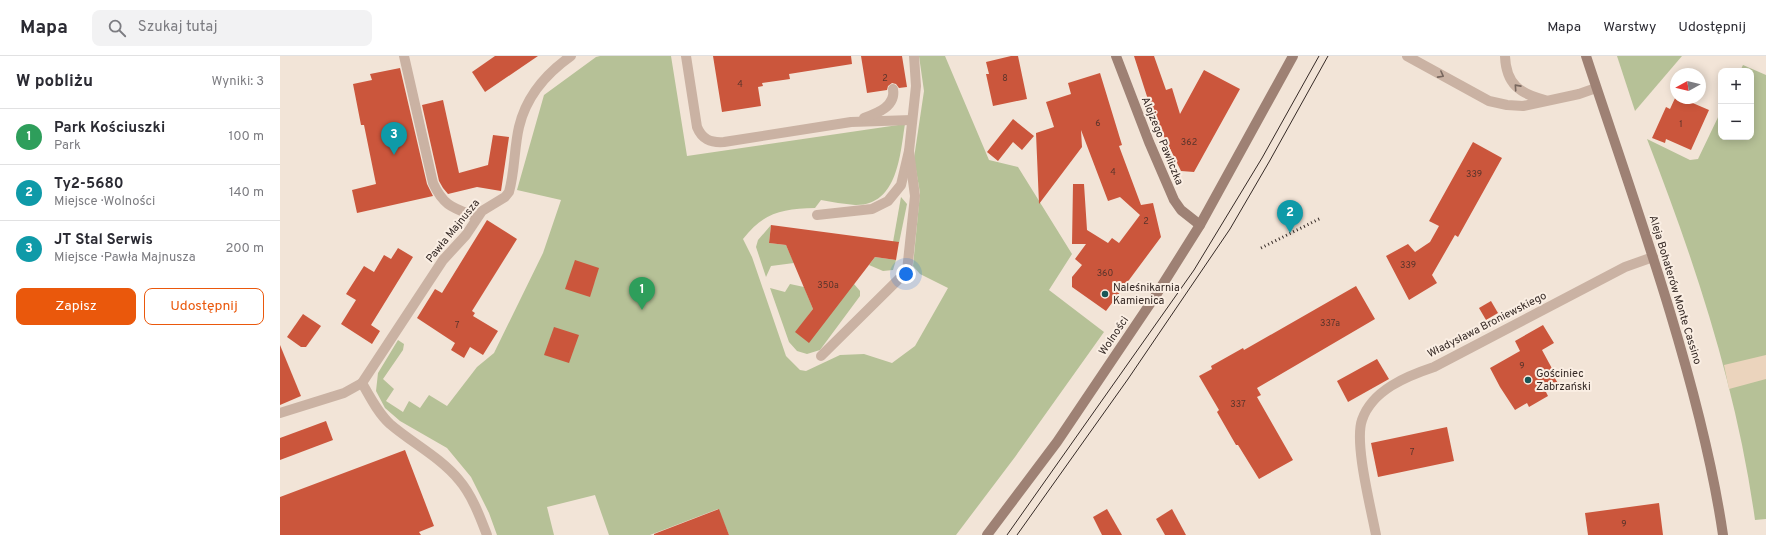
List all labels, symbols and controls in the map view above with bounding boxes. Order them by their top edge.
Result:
search box [92,10,372,46]
text: Mapa [20,16,68,40]
icon: search [106,17,128,39]
text: Szukaj tutaj [138,18,217,37]
text: Mapa [1547,19,1581,36]
text: Warstwy [1603,19,1656,36]
text: Udostępnij [1678,19,1746,36]
north arrow [1670,68,1706,104]
map controls [1718,68,1754,140]
button: + [1718,68,1754,104]
one-way arrow [1437,70,1444,78]
text: W pobliżu [16,71,93,93]
house number: 2 [882,73,888,84]
house number: 8 [1002,73,1008,84]
text: Wyniki: 3 [212,74,264,90]
house number: 4 [737,79,743,90]
one-way arrow [1514,84,1522,92]
street label: Alojzego Pawliczka [1138,95,1186,187]
button: − [1718,104,1754,140]
house number: 6 [1095,118,1101,129]
text: Park Kościuszki [54,119,165,138]
house number: 1 [1679,119,1683,130]
pin: 3 [381,122,407,155]
text: 1 [26,129,32,145]
text: 100 m [228,129,264,145]
house number: 362 [1181,137,1197,148]
text: Park [54,138,81,154]
house number: 4 [1110,167,1116,178]
house number: 339 [1466,169,1482,180]
text: Ty2-5680 [54,175,124,194]
text: 2 [25,185,33,201]
text: 140 m [229,185,264,201]
text: Miejsce · Wolności [54,194,155,210]
street label: Pawła Majnusza [423,196,483,266]
pin: 2 [1277,200,1303,233]
street label: Aleja Bohaterów Monte Cassino [1646,214,1704,366]
house number: 2 [1143,216,1149,227]
text: JT Stal Serwis [54,231,153,250]
text: 3 [25,241,33,257]
text: 200 m [225,241,264,257]
text: Miejsce · Pawła Majnusza [54,250,196,266]
house number: 339 [1400,260,1416,271]
your location [896,264,916,284]
house number: 360 [1097,268,1114,279]
pin: 1 [629,277,655,310]
house number: 350a [817,280,839,291]
place label: Naleśnikarnia Kamienica [1113,281,1180,308]
button: Zapisz [16,288,136,325]
button: Udostępnij [144,288,264,325]
marker: Naleśnikarnia Kamienica [1100,289,1110,299]
street label: Władysława Broniewskiego [1425,289,1549,361]
street label: Wolności [1096,314,1132,358]
house number: 337a [1320,318,1340,329]
house number: 7 [455,320,460,331]
house number: 9 [1519,361,1525,372]
place label: Gościniec Zabrzański [1536,367,1591,394]
marker: Gościniec Zabrzański [1523,375,1533,385]
house number: 337 [1230,399,1246,410]
house number: 7 [1410,447,1415,458]
house number: 9 [1621,519,1627,530]

